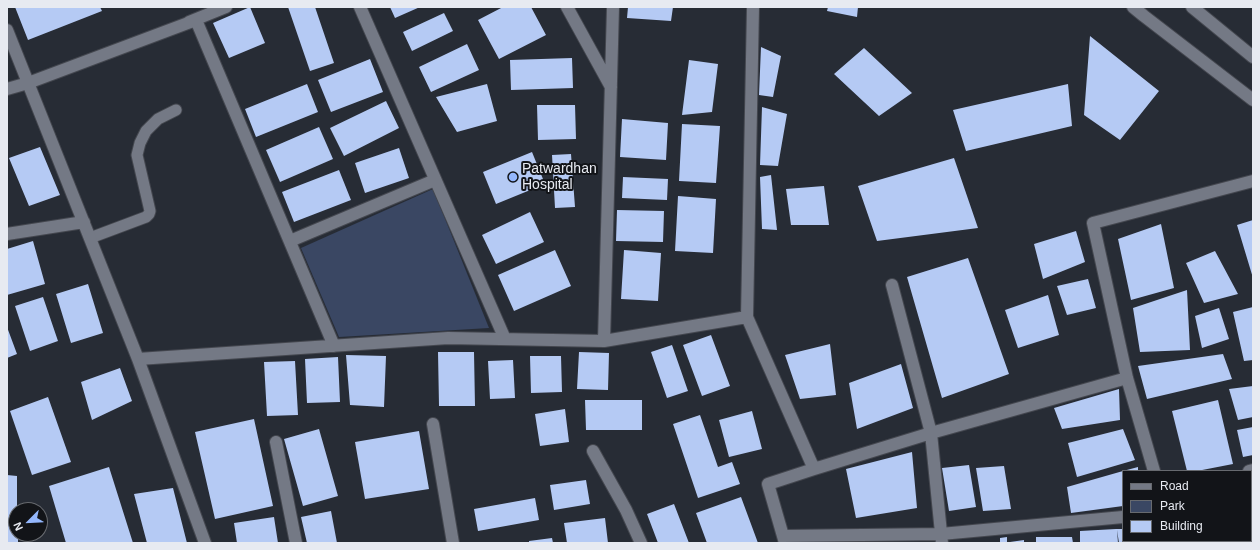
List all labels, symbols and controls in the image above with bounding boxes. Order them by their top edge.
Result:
place label: Patwardhan Hospital [522,161,597,194]
marker: Patwardhan Hospital [507,171,519,183]
legend [1122,470,1252,542]
text: Road [1160,479,1189,493]
text: Park [1160,499,1185,513]
north arrow [8,502,48,542]
text: Building [1160,519,1203,533]
text: N [11,520,25,533]

